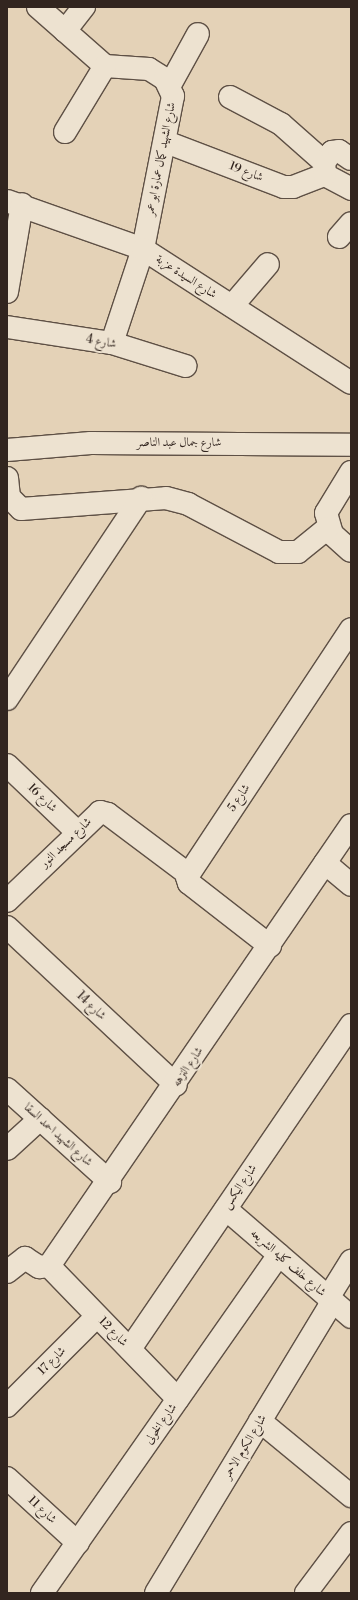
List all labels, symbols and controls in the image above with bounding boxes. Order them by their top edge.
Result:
street label: شارع الشهيد كمال عمارة ابو عمر [143,101,179,217]
street label: شارع 19 [227,159,265,185]
street label: شارع السيدة عزبة [153,252,219,302]
street label: شارع 4 [85,332,117,352]
street label: شارع جمال عبد الناصر [137,436,221,450]
street label: شارع 16 [24,781,60,815]
street label: شارع 5 [225,782,253,814]
street label: شارع مسجد النور [37,815,95,871]
street label: شارع 14 [73,989,109,1023]
street label: شارع النزهه [170,1044,206,1090]
street label: شارع الشهيد احمد السقا [21,1100,95,1170]
street label: شارع اليكس [220,1162,260,1212]
street label: شارع خلف كليه الشريعه [247,1226,329,1300]
street label: شارع 12 [95,1314,131,1350]
street label: شارع 17 [35,1344,69,1378]
street label: شارع الخولى [142,1401,180,1447]
street label: شارع الكوم الاحمر [220,1412,270,1482]
street label: شارع 11 [25,1493,59,1527]

